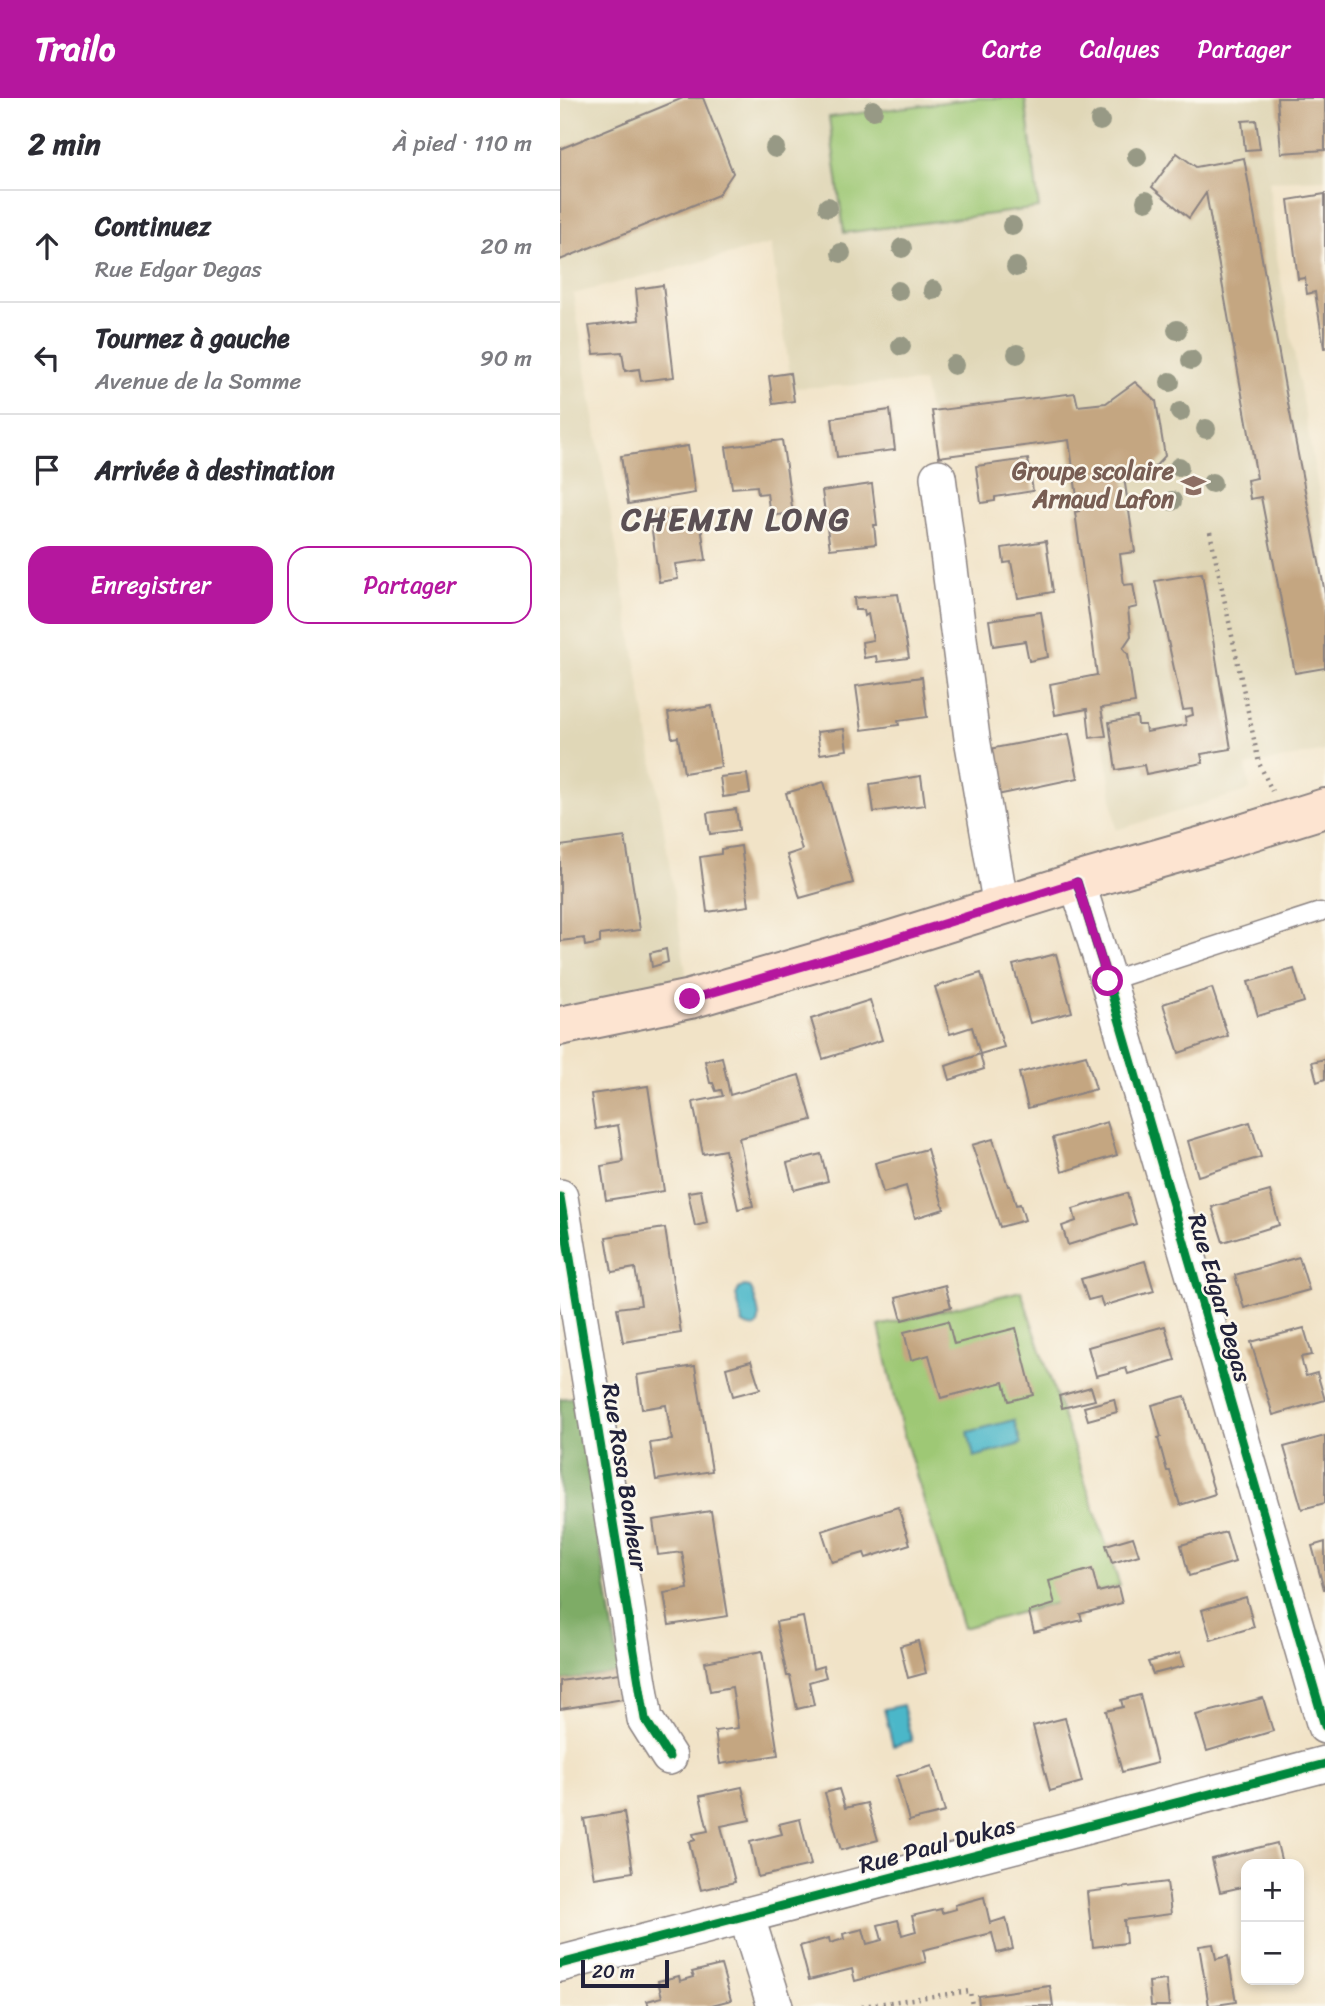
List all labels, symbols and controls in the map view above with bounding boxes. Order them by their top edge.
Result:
text: Trailo [35,20,115,78]
text: Carte [982,28,1042,70]
text: Calques [1080,28,1159,70]
text: Partager [1197,28,1290,70]
text: 2 min [28,117,101,171]
text: À pied · 110 m [392,123,532,164]
text: Continuez [95,203,211,249]
text: 20 m [481,226,532,267]
icon: ahead [28,227,66,265]
text: Rue Edgar Degas [95,249,262,290]
text: Tournez à gauche [95,315,290,361]
text: 90 m [480,338,532,379]
icon: left [28,339,66,377]
text: Avenue de la Somme [95,361,301,402]
text: Arrivée à destination [95,447,335,493]
place label: Groupe scolaire Arnaud Lafon [1012,450,1175,520]
icon: arrive [28,451,66,489]
school or university icon: Groupe scolaire Arnaud Lafon [1180,471,1208,499]
district label: CHEMIN LONG [620,491,851,548]
button: Enregistrer [28,546,273,624]
button: Partager [287,546,532,624]
route start [1092,965,1123,996]
route end [674,983,705,1014]
street label: Rue Edgar Degas [1176,1209,1264,1387]
street label: Rue Rosa Bonheur [589,1380,661,1576]
street label: Rue Paul Dukas [854,1804,1020,1886]
map controls [1241,1859,1304,1985]
button: + [1241,1859,1304,1922]
button: − [1241,1922,1304,1985]
text: 20 m [592,1955,635,1988]
scale bar [581,1957,668,1989]

